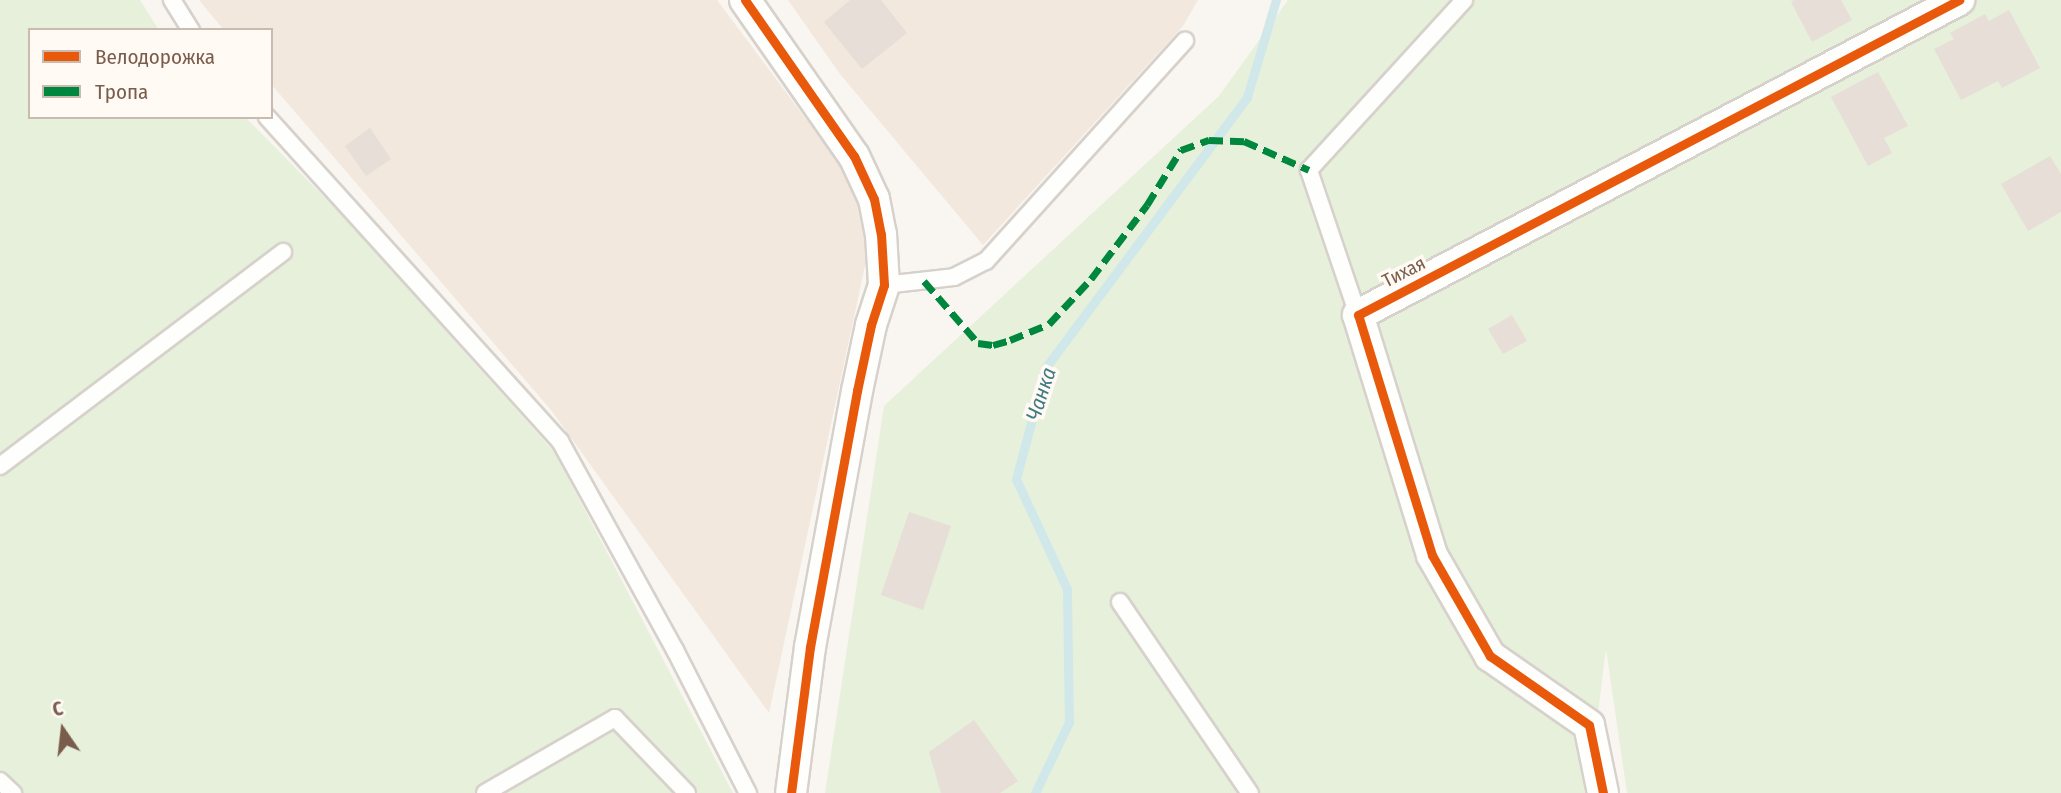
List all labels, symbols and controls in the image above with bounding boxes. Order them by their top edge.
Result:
legend [28,28,273,119]
text: Велодорожка [95,44,215,70]
text: Тропа [95,79,148,105]
street label: Тихая [1379,252,1429,292]
water label: Чанка [1021,364,1061,424]
north arrow [28,695,98,765]
text: С [50,697,65,722]

